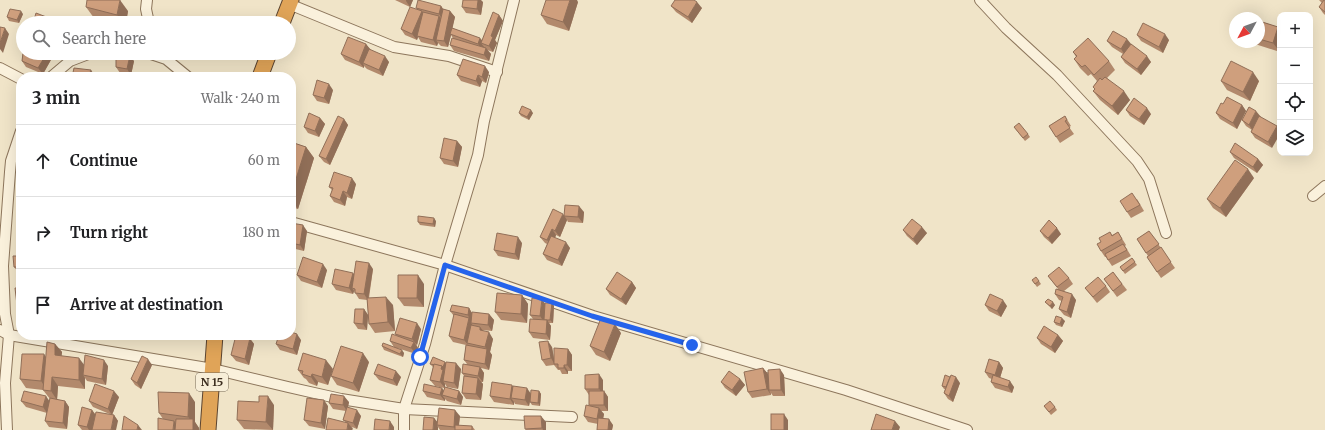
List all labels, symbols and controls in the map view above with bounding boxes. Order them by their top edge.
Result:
north arrow [1229,12,1265,48]
map controls [1277,12,1313,156]
button: + [1277,12,1313,48]
search box [16,16,296,60]
icon: search [30,27,52,49]
text: Search here [62,29,146,48]
button: − [1277,48,1313,84]
button: locate [1277,84,1313,120]
text: 3 min [32,87,80,109]
text: Walk · 240 m [201,90,280,107]
button: layers [1277,120,1313,156]
icon: ahead [32,150,54,172]
text: Continue [70,151,138,170]
text: 60 m [248,152,280,169]
icon: right [32,222,54,244]
text: Turn right [70,223,148,242]
text: 180 m [242,224,280,241]
icon: arrive [32,294,54,316]
text: Arrive at destination [70,295,223,314]
route end [683,336,701,354]
route start [411,348,429,366]
road number: N 15 [196,373,228,391]

